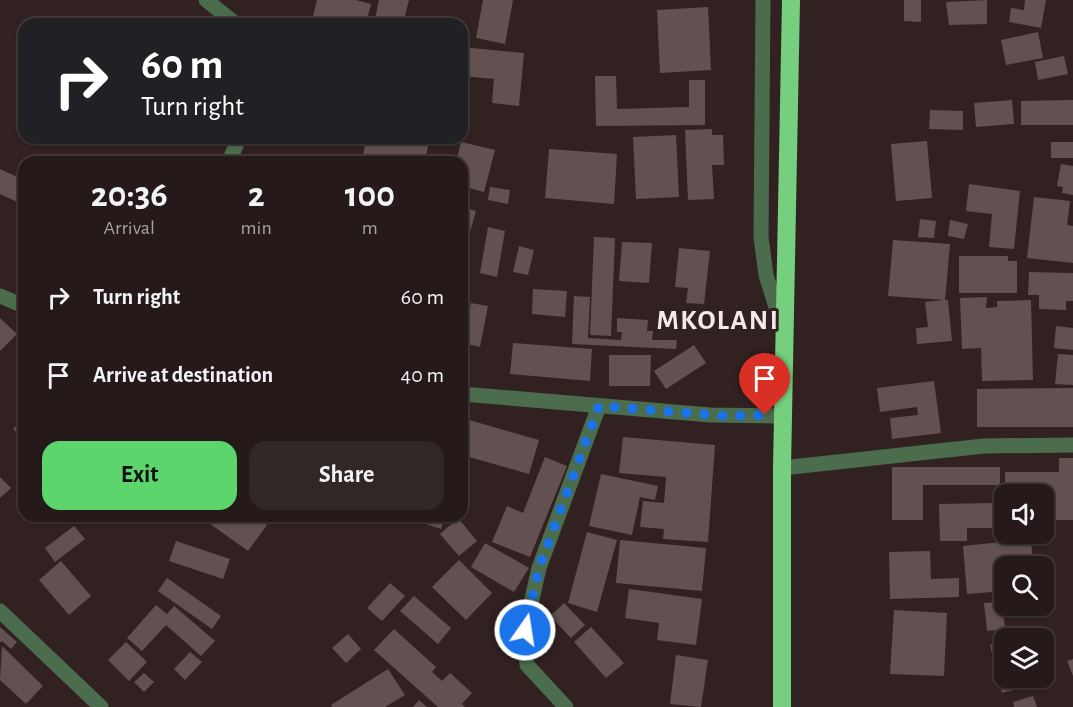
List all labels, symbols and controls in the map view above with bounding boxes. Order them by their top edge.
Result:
icon: right [42,42,120,120]
text: 60 m [141,44,223,86]
text: Turn right [141,93,244,120]
text: 20:36 [91,177,168,213]
text: 2 [248,177,265,213]
text: 100 [345,177,395,213]
text: Arrival [104,218,155,238]
text: min [241,218,272,238]
text: m [362,218,378,238]
icon: right [42,281,75,314]
text: Turn right [93,286,180,308]
text: 60 m [401,286,444,308]
district label: MKOLANI [656,307,780,335]
pin [739,353,790,415]
icon: arrive [42,359,75,392]
icon: arrive [748,362,781,395]
text: Arrive at destination [93,364,273,386]
text: 40 m [401,364,444,386]
button: Exit [42,441,237,510]
button: Share [249,441,444,510]
map controls [994,484,1054,688]
button: sound [994,484,1054,544]
button: search [994,556,1054,616]
position arrow [493,598,557,662]
button: layers [994,628,1054,688]

